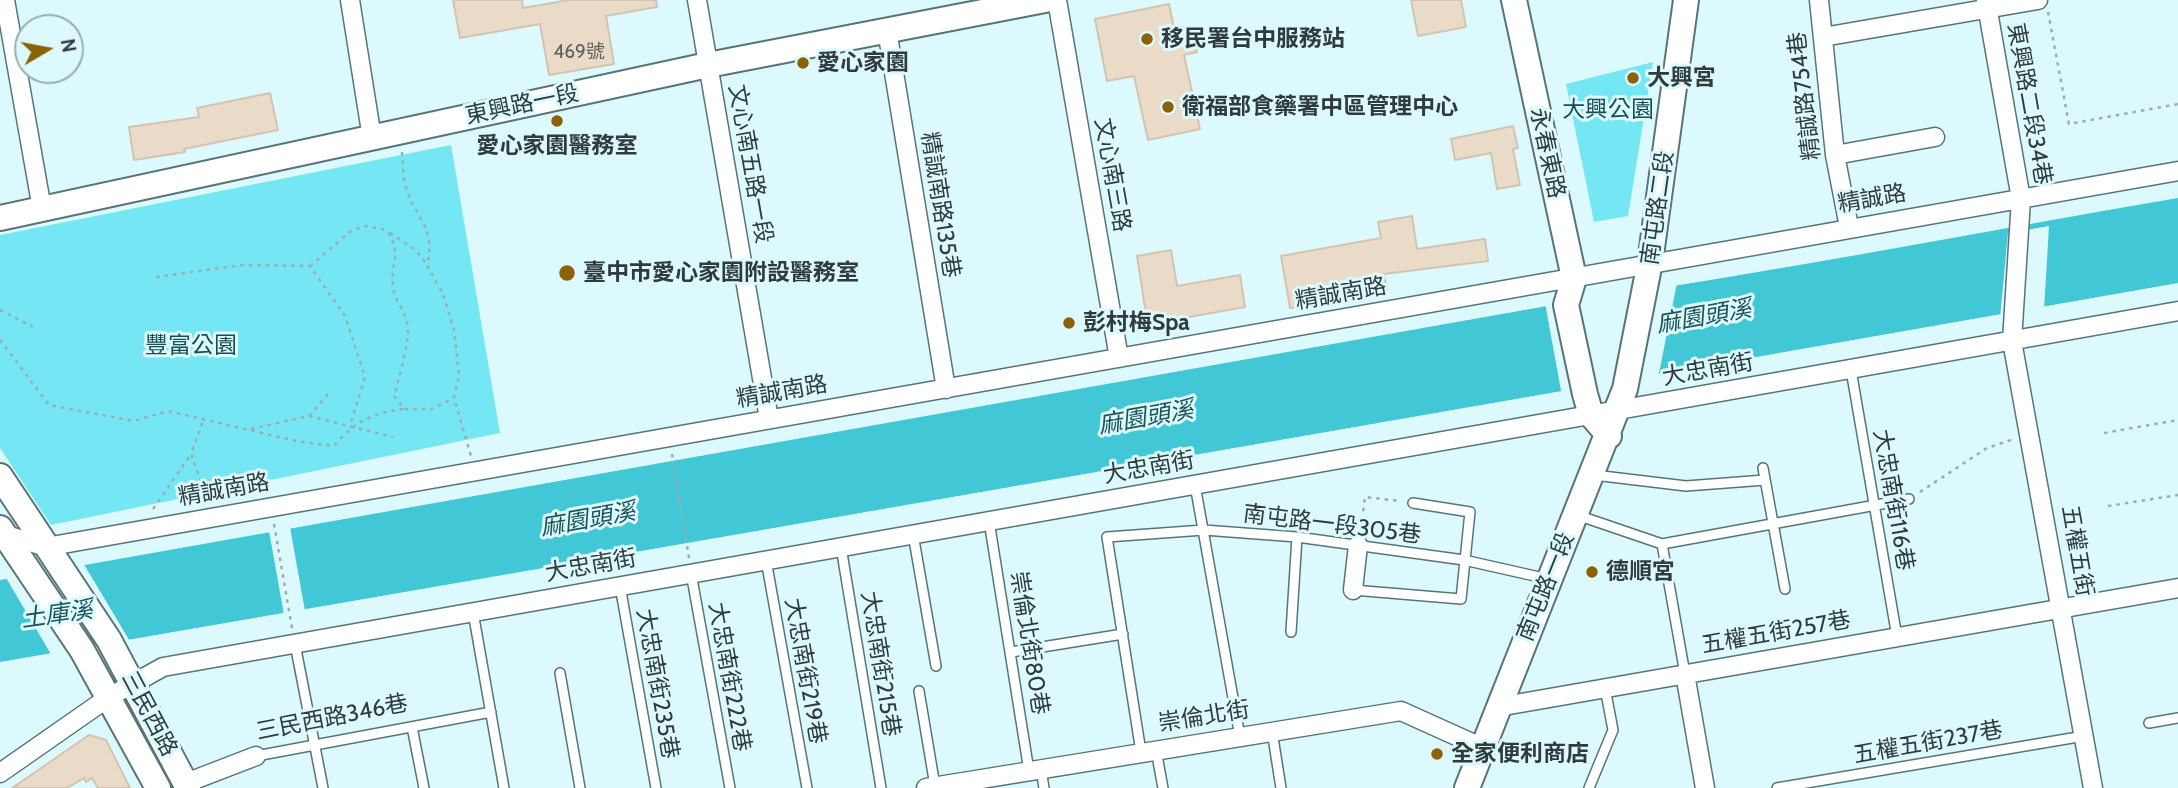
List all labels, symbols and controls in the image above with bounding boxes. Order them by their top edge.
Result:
north arrow [14,14,84,84]
street label: 東興路二段34巷 [2001,21,2057,187]
place label: 移民署台中服務站 [1161,25,1345,53]
street label: 精誠路754巷 [1783,30,1827,162]
marker: 移民署台中服務站 [1139,31,1155,47]
text: N [56,37,81,54]
house number: 469號 [553,41,605,63]
place label: 愛心家園 [817,49,909,77]
marker: 愛心家園 [795,55,811,71]
place label: 大興宮 [1647,64,1716,92]
marker: 大興宮 [1625,70,1641,86]
street label: 東興路一段 [463,80,581,130]
street label: 文心南五路一段 [722,82,778,246]
place label: 衛福部食藥署中區管理中心 [1182,93,1458,121]
park label: 大興公園 [1562,96,1654,124]
marker: 衛福部食藥署中區管理中心 [1160,99,1176,115]
street label: 永春東路 [1524,105,1570,201]
marker: 愛心家園醫務室 [549,113,565,129]
street label: 文心南三路 [1088,116,1136,234]
street label: 精誠南路135巷 [915,130,965,280]
place label: 愛心家園醫務室 [477,132,637,160]
street label: 南屯路二段 [1636,149,1680,267]
street label: 精誠路 [1836,179,1908,219]
place label: 臺中市愛心家園附設醫務室 [583,259,859,287]
marker: 臺中市愛心家園附設醫務室 [557,263,577,283]
street label: 精誠南路 [1293,272,1389,316]
water label: 麻園頭溪 [1654,294,1754,340]
place label: 彭村梅Spa [1083,309,1190,337]
marker: 彭村梅Spa [1061,315,1077,331]
park label: 豐富公園 [145,332,237,360]
street label: 大忠南街 [1660,348,1756,392]
street label: 精誠南路 [734,370,830,414]
water label: 麻園頭溪 [1096,395,1196,441]
street label: 大忠南街116巷 [1867,427,1919,573]
street label: 大忠南街 [1101,446,1197,490]
street label: 精誠南路 [176,468,272,512]
water label: 麻園頭溪 [538,497,638,543]
street label: 南屯路一段305巷 [1242,500,1422,550]
street label: 五權五街 [2055,503,2099,599]
street label: 南屯路一段 [1512,529,1580,645]
street label: 大忠南街 [543,544,639,588]
place label: 德順宮 [1606,558,1675,586]
marker: 德順宮 [1584,564,1600,580]
street label: 崇倫北街80巷 [1004,569,1054,717]
street label: 大忠南街215巷 [855,589,905,739]
water label: 土庫溪 [19,596,95,634]
street label: 大忠南街219巷 [779,596,831,746]
street label: 大忠南街222巷 [702,600,756,754]
street label: 五權五街257巷 [1699,606,1853,660]
street label: 大忠南街235巷 [630,607,684,761]
street label: 三民西路 [115,667,183,761]
street label: 三民西路346巷 [254,690,410,746]
street label: 崇倫北街 [1156,696,1252,738]
street label: 五權五街237巷 [1851,716,2005,770]
place label: 全家便利商店 [1451,740,1589,768]
marker: 全家便利商店 [1429,746,1445,762]

